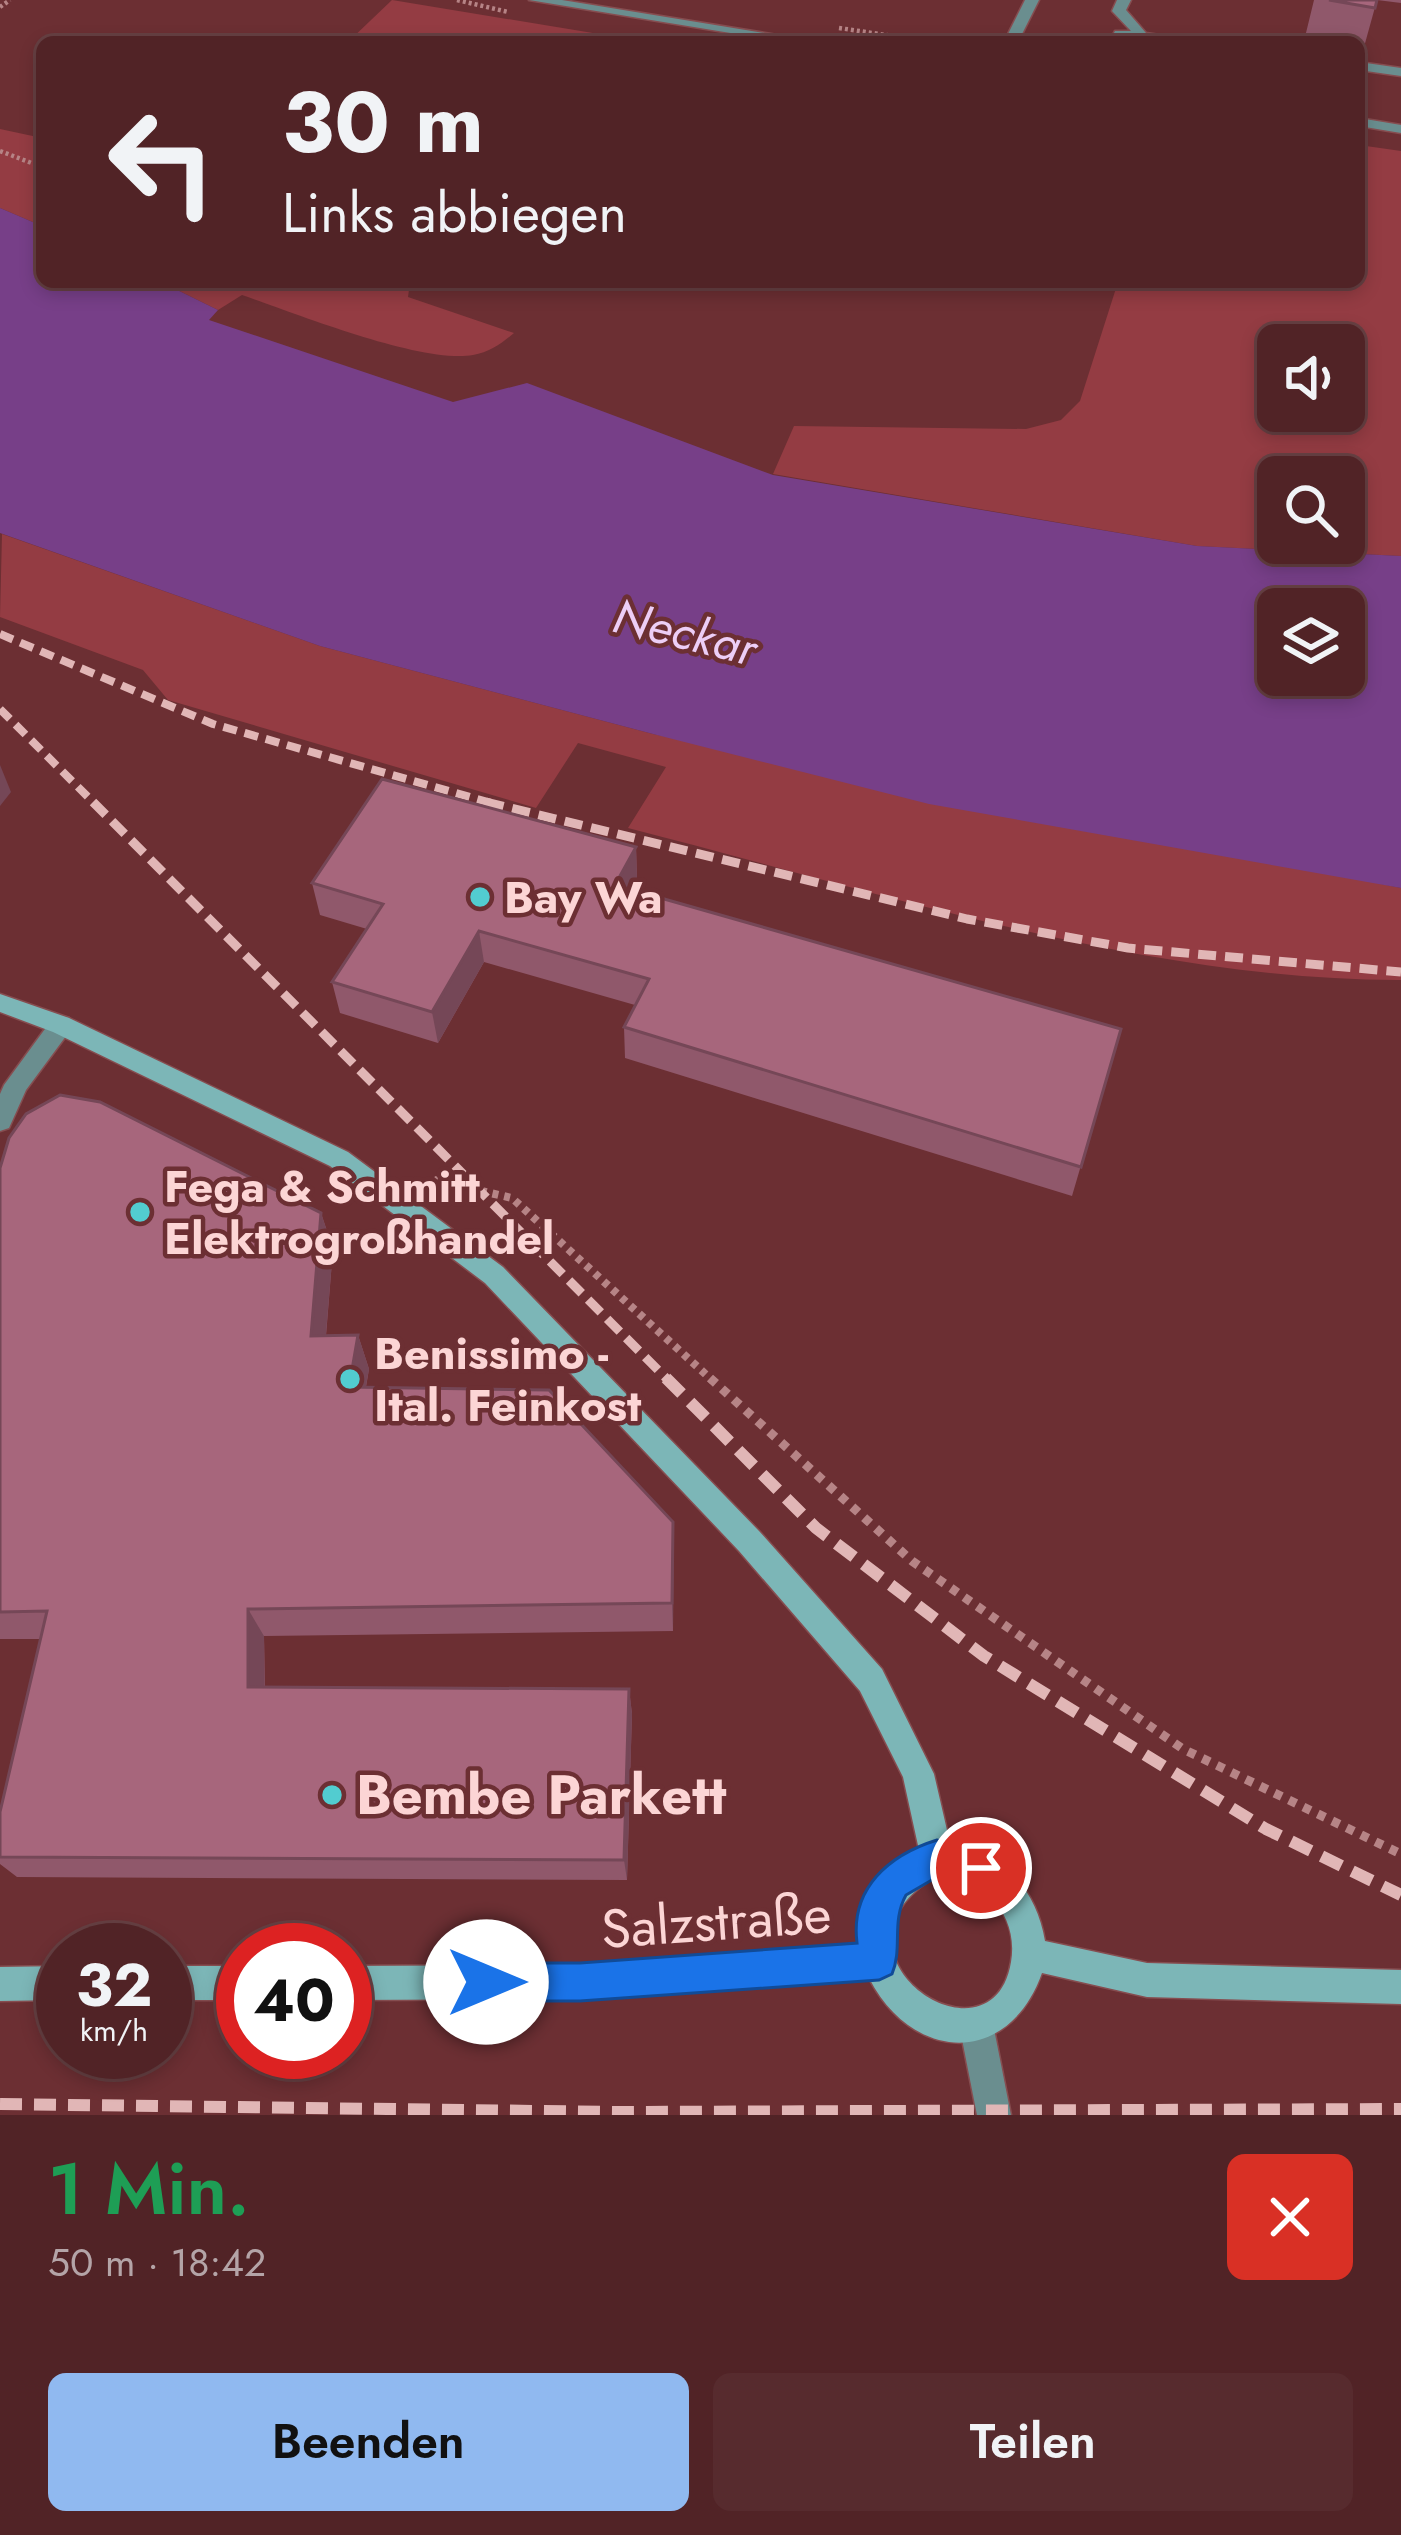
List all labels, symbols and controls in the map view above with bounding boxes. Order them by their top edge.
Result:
text: 30 m [282,62,484,184]
icon: left [84,84,240,240]
text: Links abbiegen [282,174,627,252]
map controls [1257,324,1365,696]
button: sound [1257,324,1365,432]
button: search [1257,456,1365,564]
water label: Neckar [606,581,767,684]
button: layers [1257,588,1365,696]
place label: Bay Wa [504,865,663,930]
marker: Bay Wa [467,884,493,910]
place label: Fega & Schmitt Elektrogroßhandel [164,1154,554,1271]
marker: Fega & Schmitt Elektrogroßhandel [127,1199,153,1225]
place label: Benissimo - Ital. Feinkost [374,1321,642,1438]
marker: Benissimo - Ital. Feinkost [337,1366,363,1392]
place label: Bembe Parkett [356,1756,727,1834]
marker: Bembe Parkett [319,1782,345,1808]
pin [930,1817,1032,1919]
icon: arrive [948,1835,1014,1901]
street label: Salzstraße [598,1874,834,1968]
position arrow [423,1919,549,2045]
speed limit sign: 40 [216,1923,372,2079]
text: 32 [76,1942,152,2029]
text: km/h [80,2009,148,2052]
text: 1 Min. [48,2137,250,2241]
button: close [1227,2154,1353,2280]
text: 50 m · 18:42 [48,2234,266,2291]
button: Beenden [48,2373,689,2511]
button: Teilen [713,2373,1353,2511]

